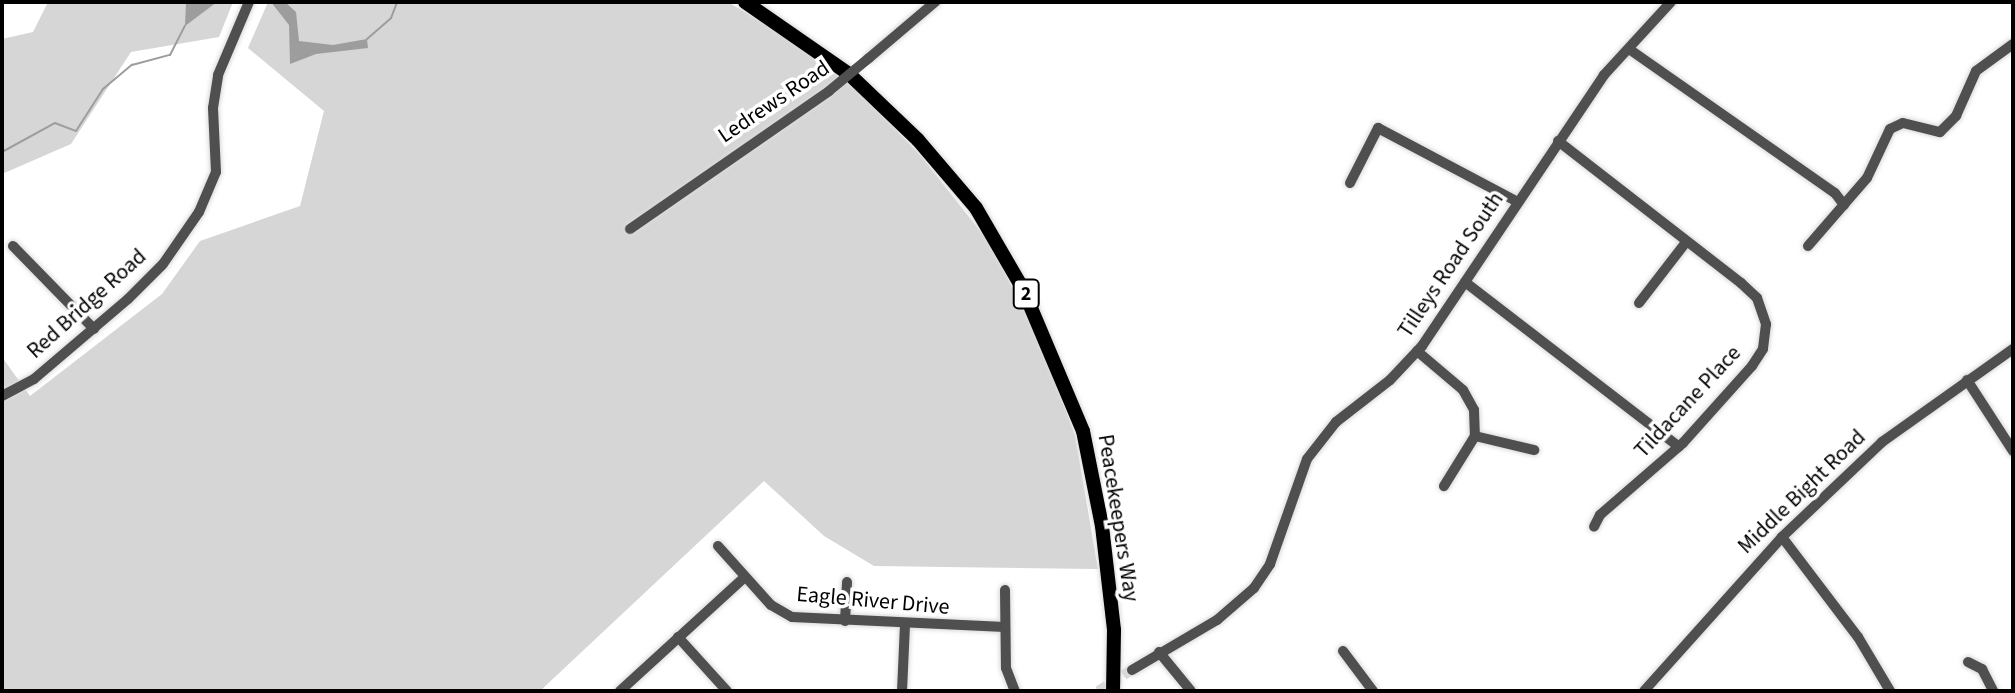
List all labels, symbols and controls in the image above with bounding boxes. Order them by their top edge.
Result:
street label: Ledrews Road [713,55,835,149]
street label: Tilleys Road South [1393,187,1509,343]
street label: Red Bridge Road [22,244,152,364]
road number: 2 [1012,278,1040,310]
street label: Tildacane Place [1629,340,1747,464]
street label: Middle Bight Road [1733,424,1871,560]
street label: Peacekeepers Way [1092,432,1144,604]
street label: Eagle River Drive [795,581,951,621]

